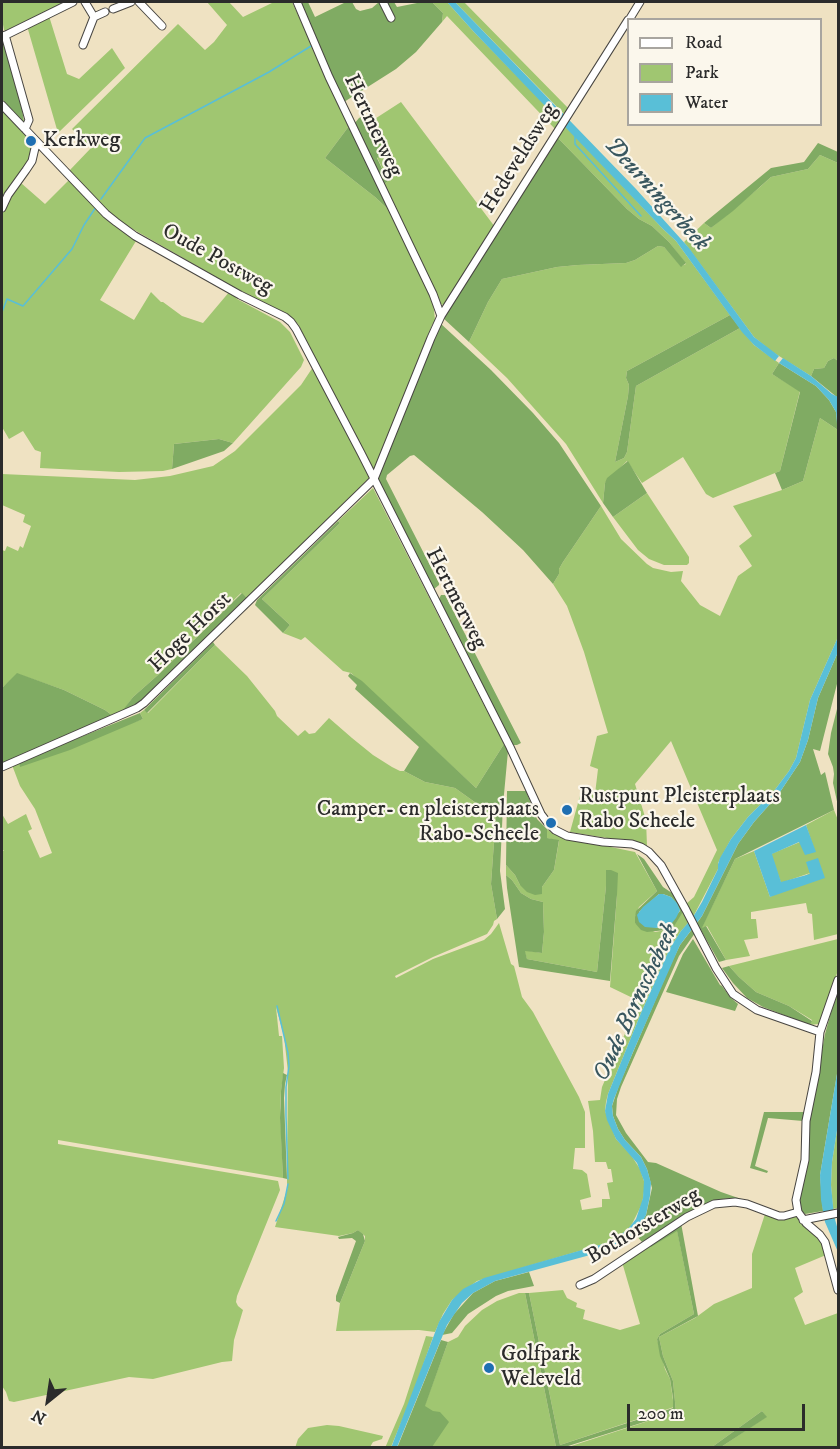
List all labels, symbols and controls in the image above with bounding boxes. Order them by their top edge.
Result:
legend [627,18,822,126]
text: Road [685,32,722,54]
text: Park [685,62,719,84]
street label: Hertmerweg [337,70,407,182]
text: Water [685,92,728,114]
street label: Hedeveldsweg [476,99,564,219]
place label: Kerkweg [43,128,120,154]
water label: Deurningerbeek [597,132,715,258]
marker: Kerkweg [24,134,38,148]
street label: Oude Postweg [157,219,277,301]
street label: Hertmerweg [418,544,492,654]
street label: Hoge Horst [144,587,238,679]
place label: Rustpunt Pleisterplaats Rabo Scheele [579,784,780,836]
place label: Camper- en pleisterplaats Rabo-Scheele [317,797,539,848]
marker: Rustpunt Pleisterplaats Rabo Scheele [560,803,574,817]
marker: Camper- en pleisterplaats Rabo-Scheele [544,816,558,830]
water label: Oude Bornschebeek [588,920,686,1086]
street label: Bothorsterweg [582,1183,706,1271]
place label: Golfpark Weleveld [501,1342,581,1394]
marker: Golfpark Weleveld [482,1361,496,1375]
north arrow [18,1371,78,1431]
scale bar [630,1392,808,1430]
text: 200 m [638,1403,684,1425]
text: N [28,1405,50,1429]

